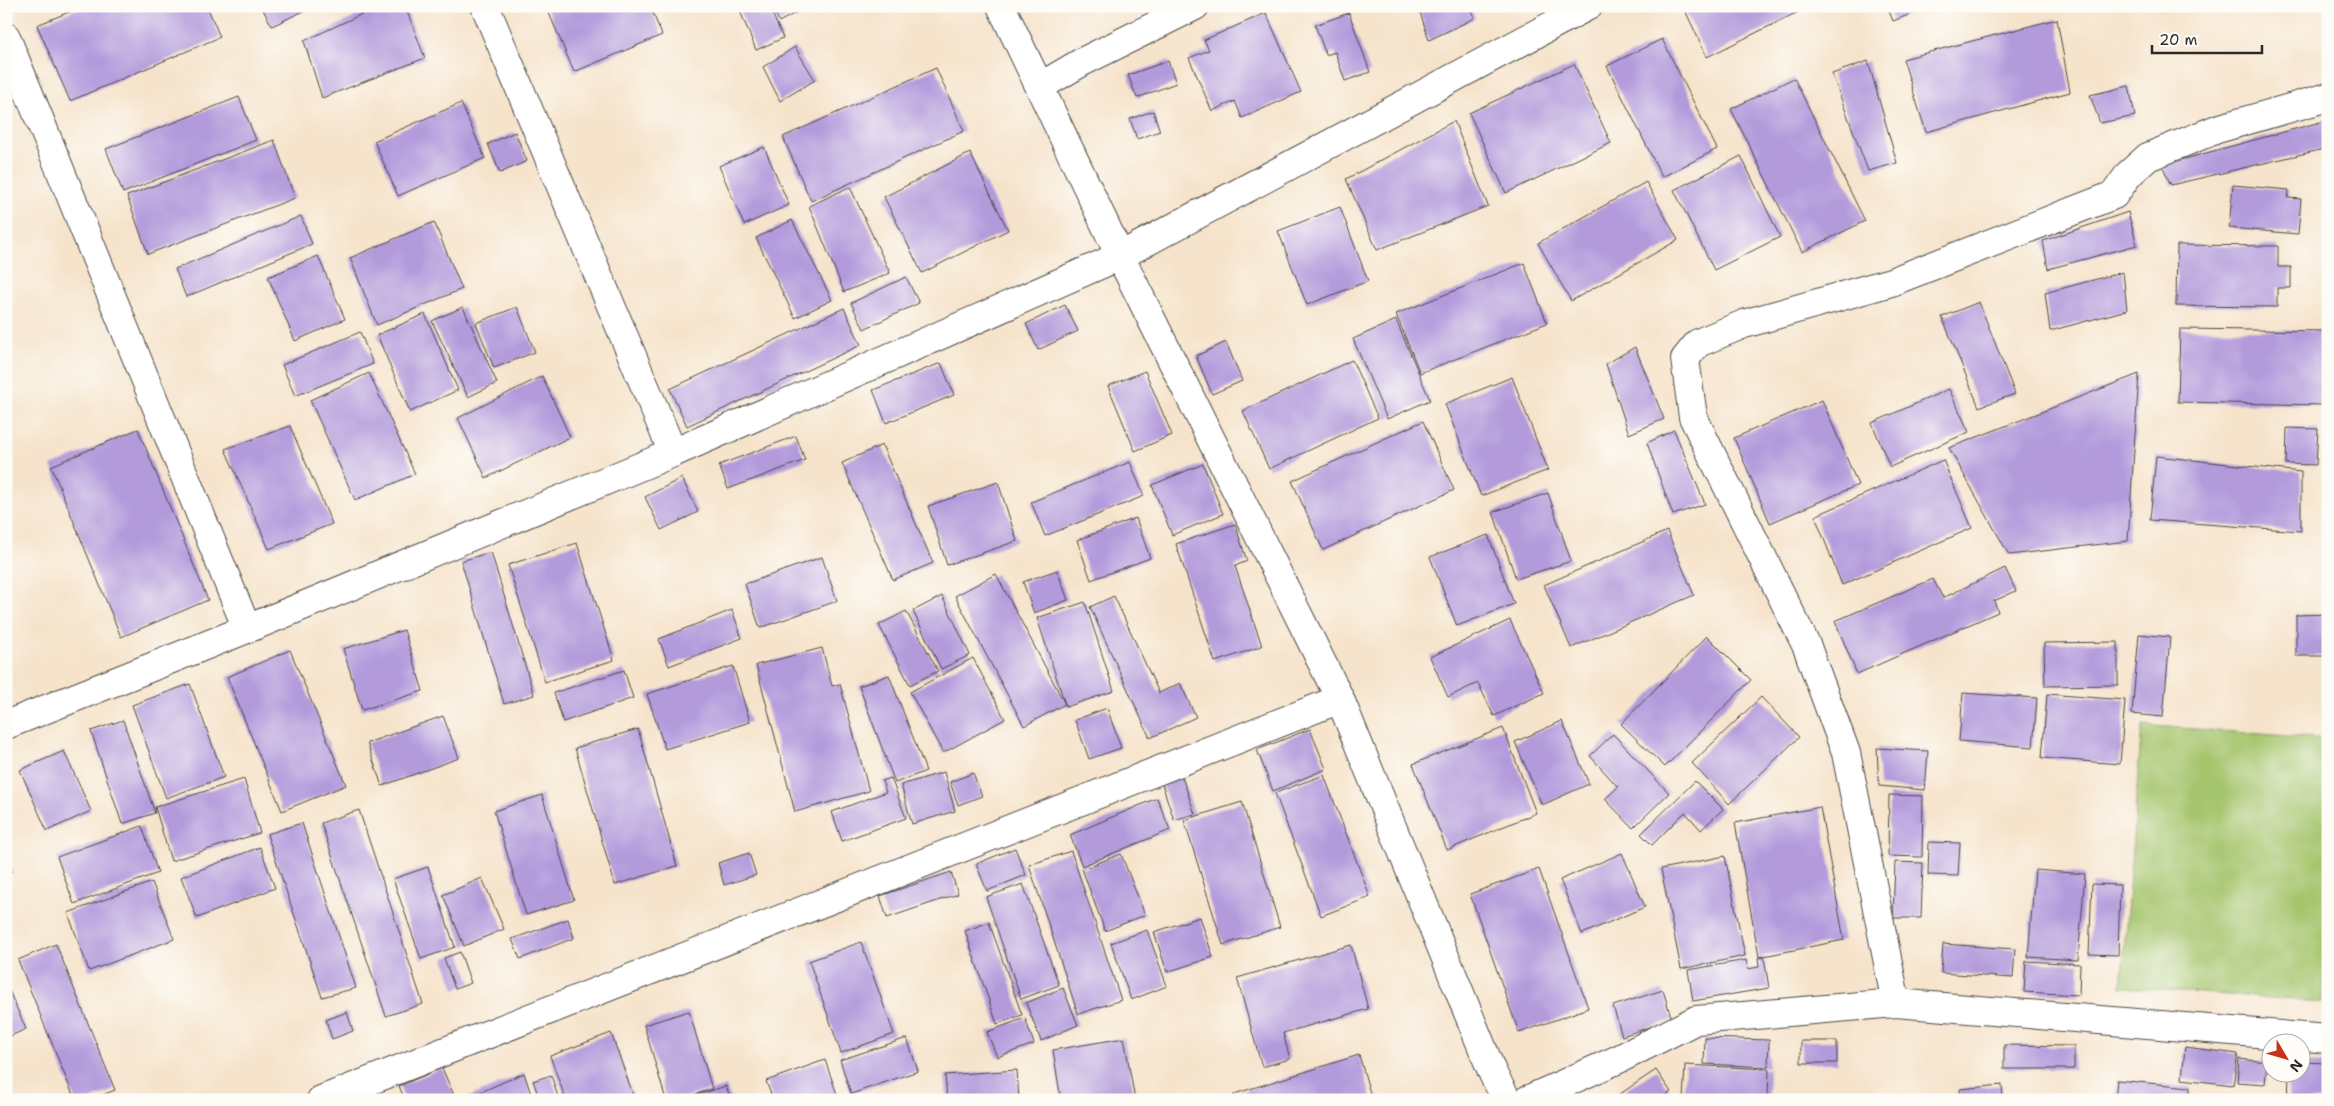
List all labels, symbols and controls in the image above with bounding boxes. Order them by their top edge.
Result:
scale bar [2152,22,2262,54]
text: 20 m [2159,30,2198,50]
north arrow [2262,1034,2312,1084]
text: N [2286,1056,2307,1076]

